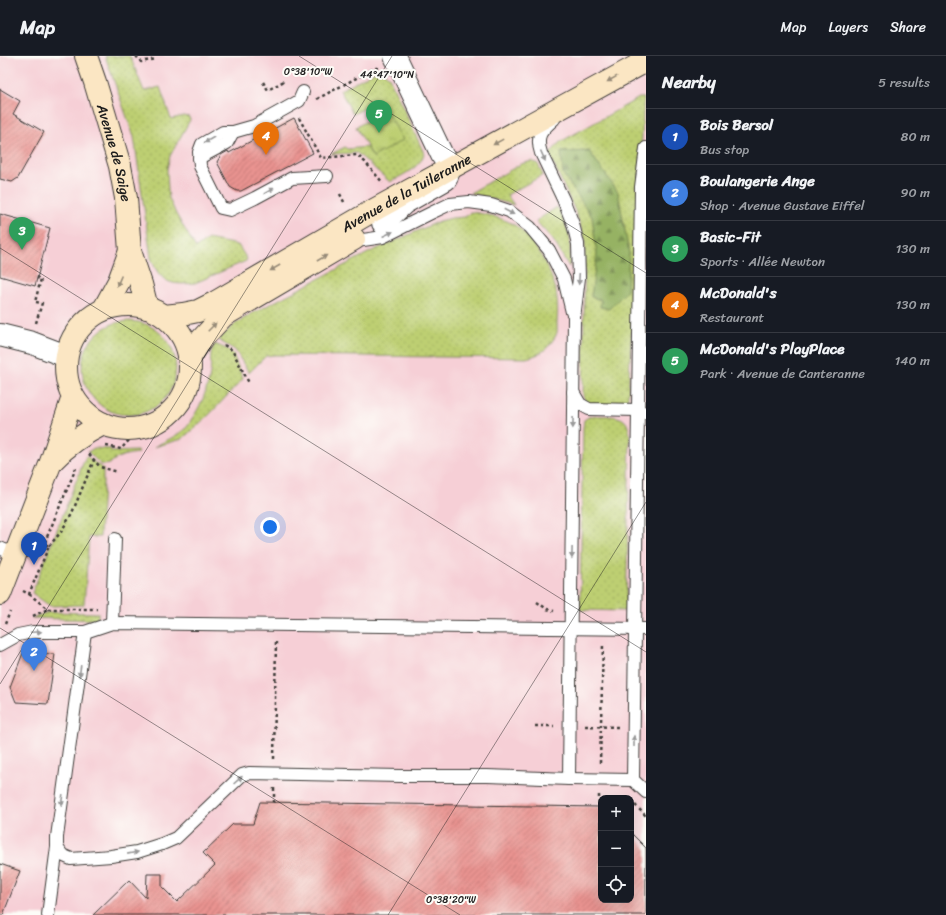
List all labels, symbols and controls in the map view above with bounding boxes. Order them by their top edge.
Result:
text: Map [20,11,55,44]
text: Map [781,15,806,40]
text: Layers [828,15,868,40]
text: Share [890,15,926,40]
text: 0°38'10"W [284,63,332,81]
text: 44°47'10"N [360,66,414,84]
text: Nearby [662,67,716,97]
text: 5 results [878,71,930,94]
one-way arrow [606,76,618,83]
street label: Avenue de Saige [89,100,138,204]
pin: 5 [366,100,392,133]
text: Bois Bersol [700,112,773,138]
pin: 4 [253,122,279,155]
text: 1 [672,125,678,148]
text: 80 m [901,125,930,148]
one-way arrow [203,137,215,143]
text: Bus stop [700,138,749,161]
one-way arrow [492,139,504,145]
street label: Avenue de la Tuileranne [336,147,476,240]
one-way arrow [540,150,546,162]
text: Boulangerie Ange [700,168,815,194]
text: 2 [671,181,679,204]
text: 90 m [900,181,930,204]
one-way arrow [263,187,275,194]
text: Shop · Avenue Gustave Eiffel [700,194,865,217]
one-way arrow [503,209,515,216]
pin: 3 [9,217,35,250]
text: Basic-Fit [700,224,761,250]
one-way arrow [382,231,393,237]
text: 3 [671,237,679,260]
text: 130 m [896,237,930,260]
text: Sports · Allée Newton [700,250,825,273]
one-way arrow [316,255,328,262]
one-way arrow [269,264,281,271]
one-way arrow [575,273,582,285]
one-way arrow [115,275,121,287]
text: McDonald's [700,280,777,306]
text: 4 [671,293,679,316]
text: 130 m [896,293,930,316]
text: Restaurant [700,306,764,329]
one-way arrow [207,322,217,332]
text: McDonald's PlayPlace [700,336,845,362]
text: 5 [671,349,679,372]
text: 140 m [895,349,930,372]
text: Park · Avenue de Canteranne [700,362,865,385]
one-way arrow [570,417,576,430]
your location [260,517,280,537]
pin: 1 [21,532,47,565]
one-way arrow [568,547,575,559]
one-way arrow [30,629,42,636]
pin: 2 [21,638,47,671]
one-way arrow [77,665,83,677]
one-way arrow [630,735,637,747]
one-way arrow [232,775,243,784]
one-way arrow [59,794,65,806]
map controls [598,795,634,903]
button: + [598,795,634,831]
button: − [598,831,634,867]
one-way arrow [127,849,140,855]
button: locate [598,867,634,903]
text: 0°38'20"W [426,891,476,909]

